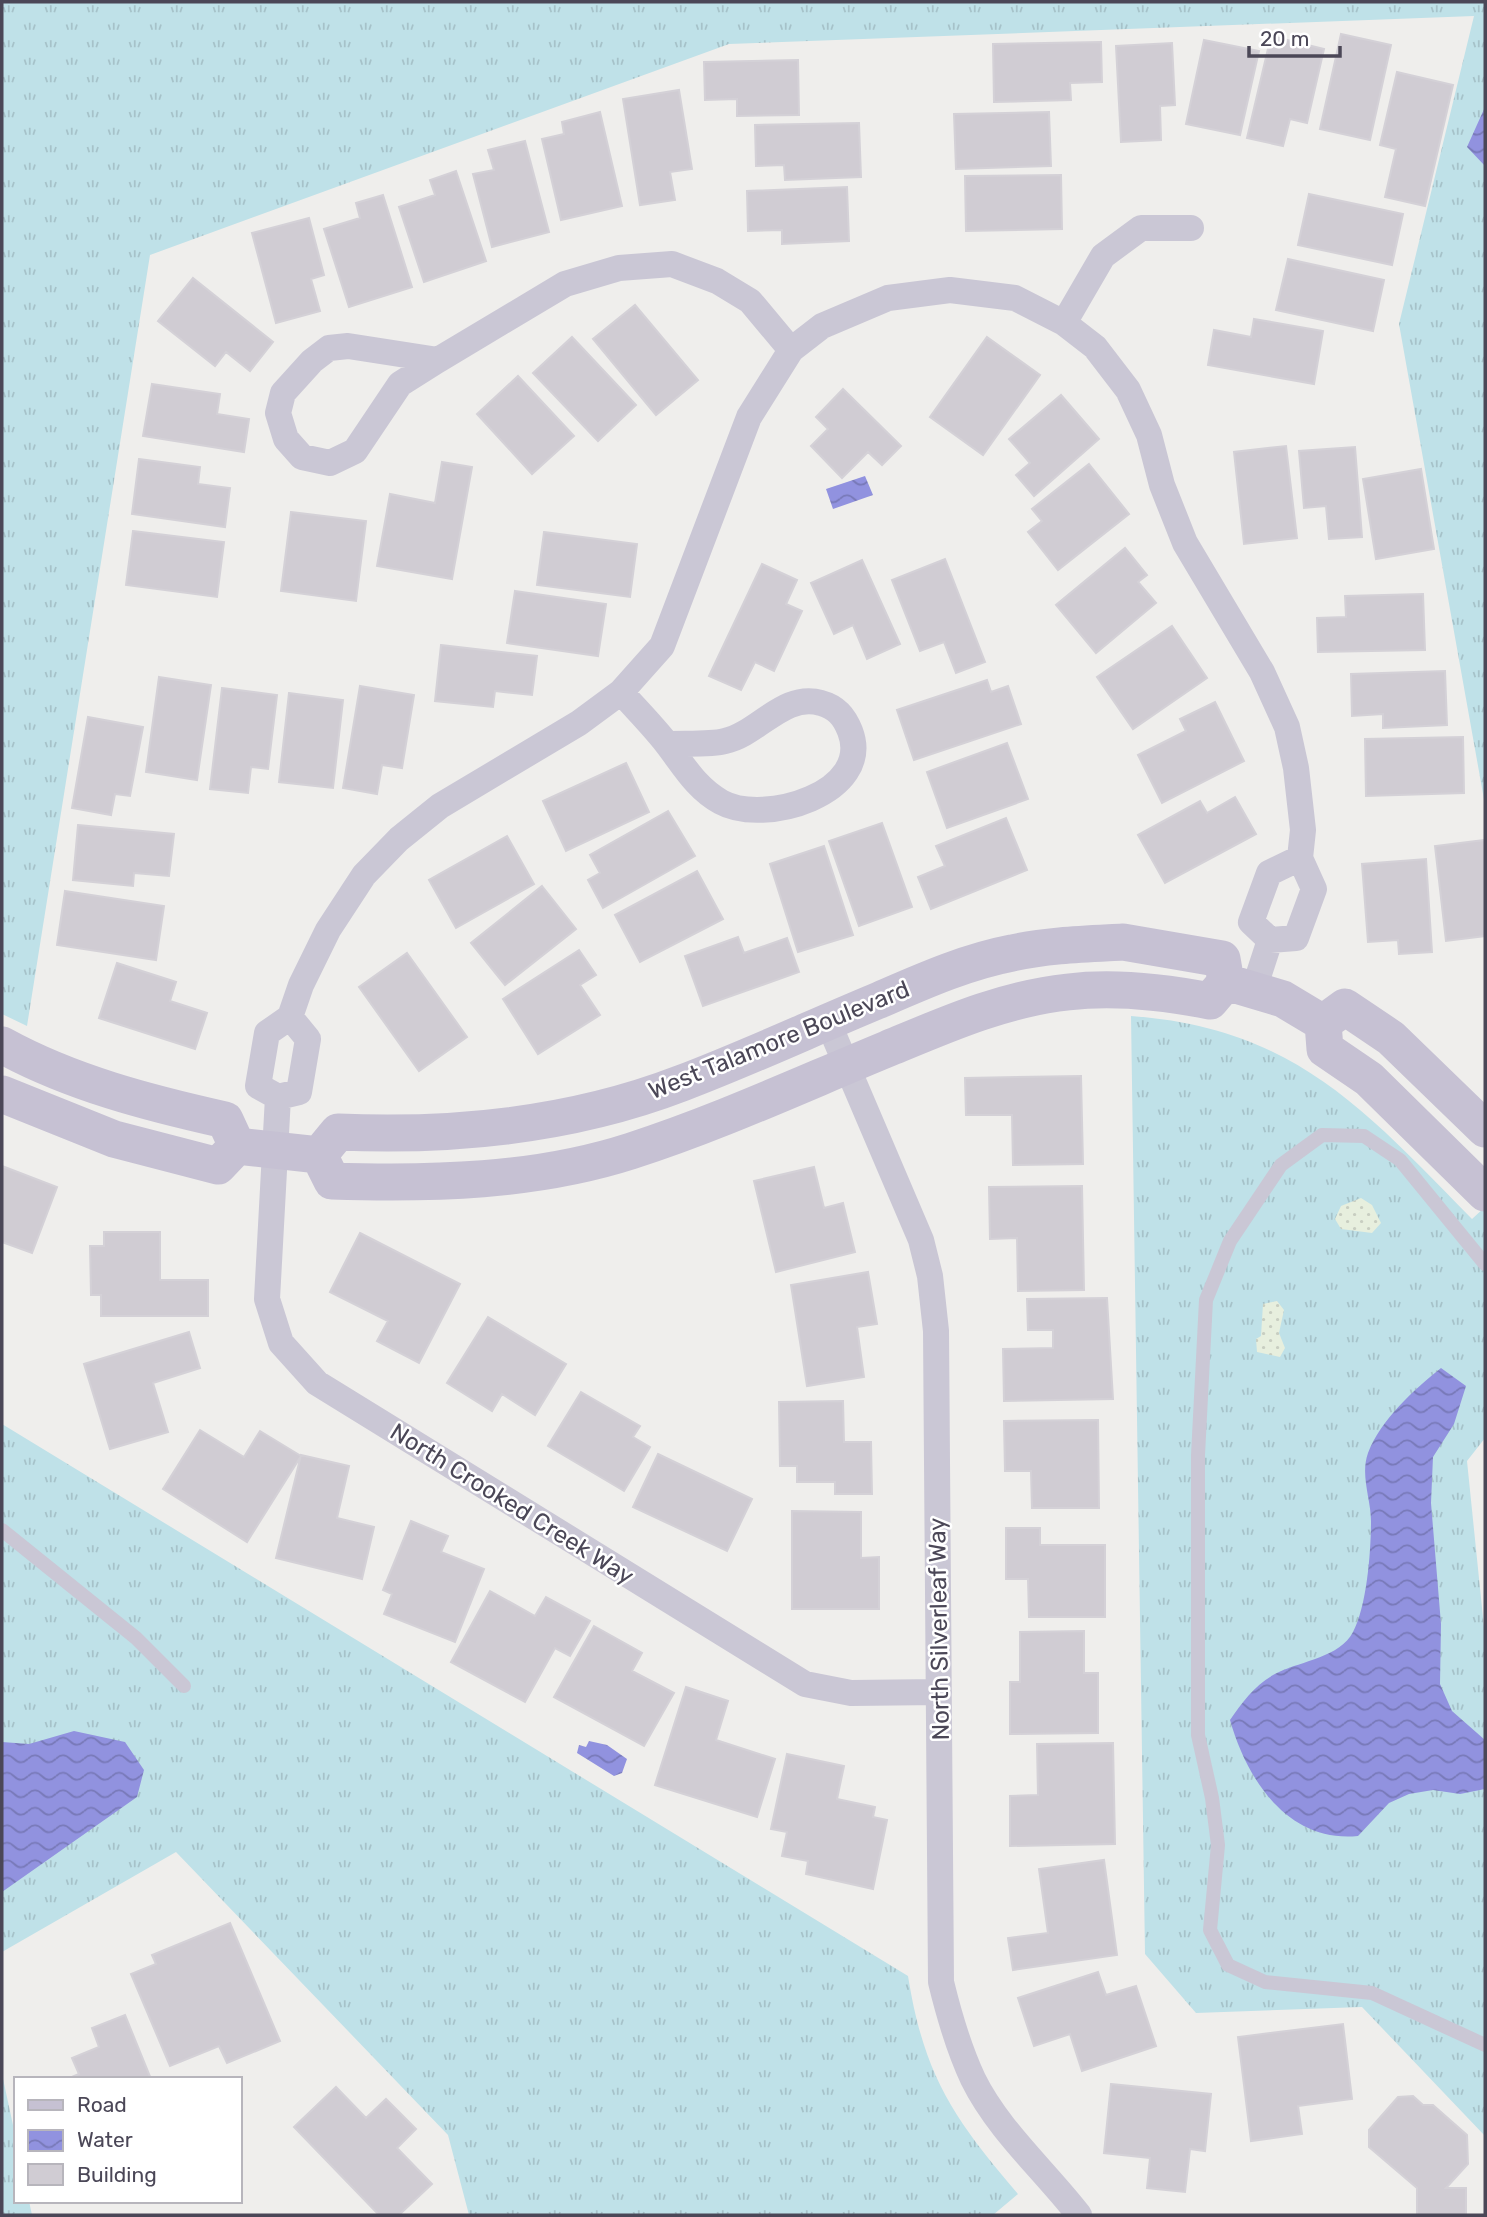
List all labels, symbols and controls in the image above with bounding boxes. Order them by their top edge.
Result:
scale bar [1249,14,1340,58]
text: 20 m [1260,26,1309,51]
street label: West Talamore Boulevard [645,975,913,1105]
street label: North Crooked Creek Way [385,1418,639,1590]
street label: North Silverleaf Way [923,1517,955,1741]
legend [14,2077,242,2203]
text: Road [77,2092,127,2117]
text: Water [77,2127,133,2152]
text: Building [77,2162,157,2187]

